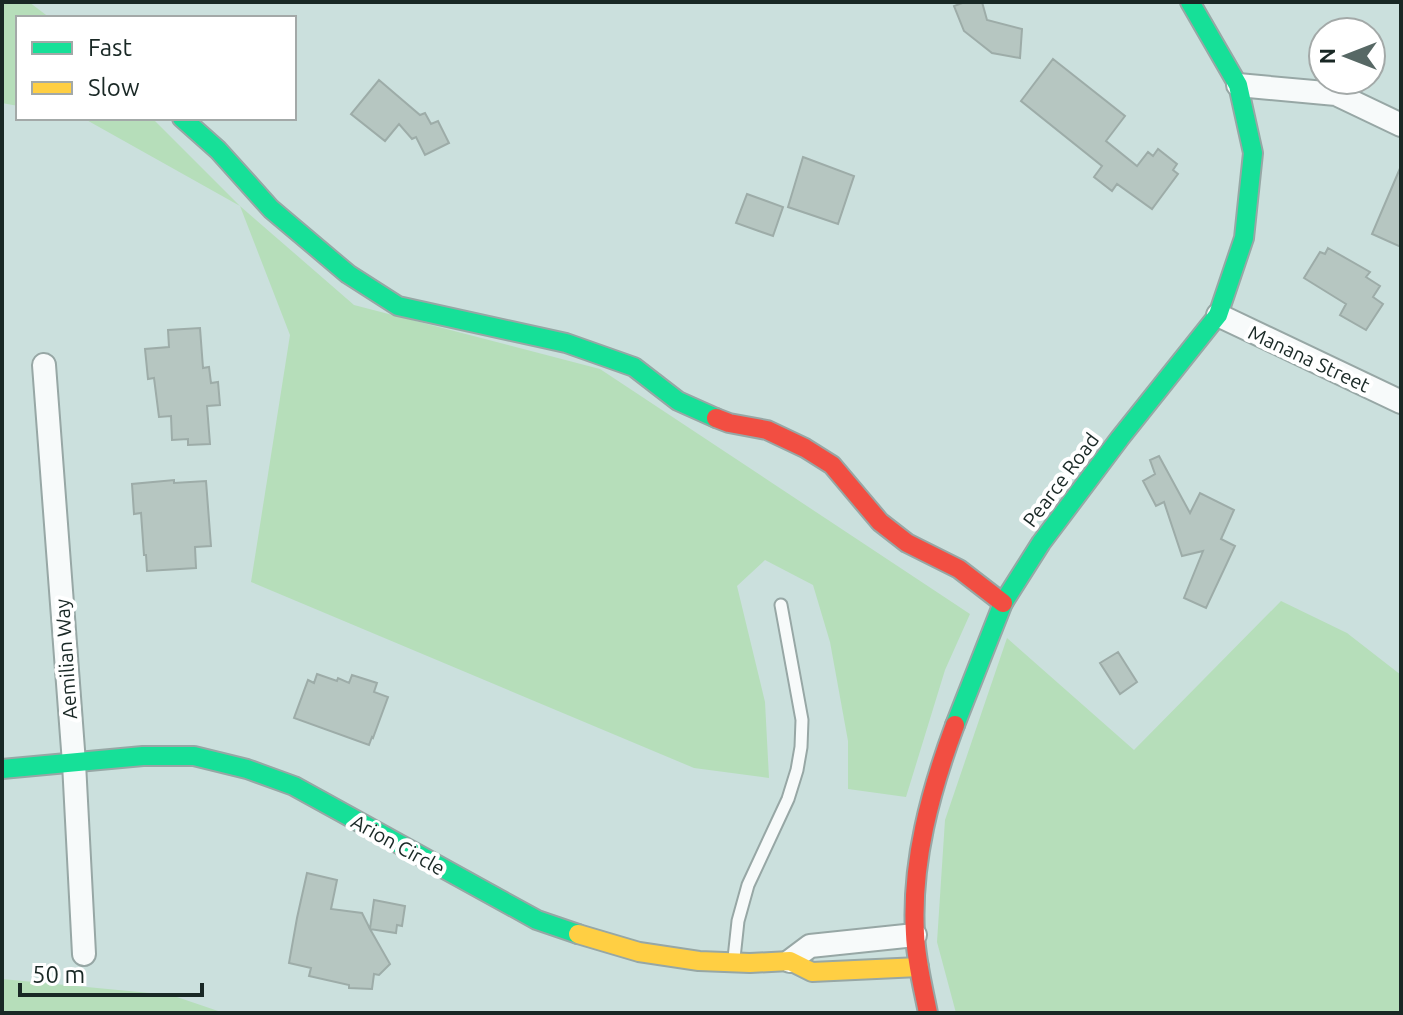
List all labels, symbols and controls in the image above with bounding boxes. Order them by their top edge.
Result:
legend [16,16,296,120]
north arrow [1307,16,1387,96]
text: Fast [88,34,132,61]
text: N [1314,48,1339,64]
text: Slow [88,74,140,101]
street label: Manana Street [1245,320,1374,397]
street label: Pearce Road [1018,428,1103,531]
street label: Aemilian Way [50,598,81,720]
street label: Arion Circle [347,809,449,880]
scale bar [20,947,202,997]
text: 50 m [32,961,85,988]

